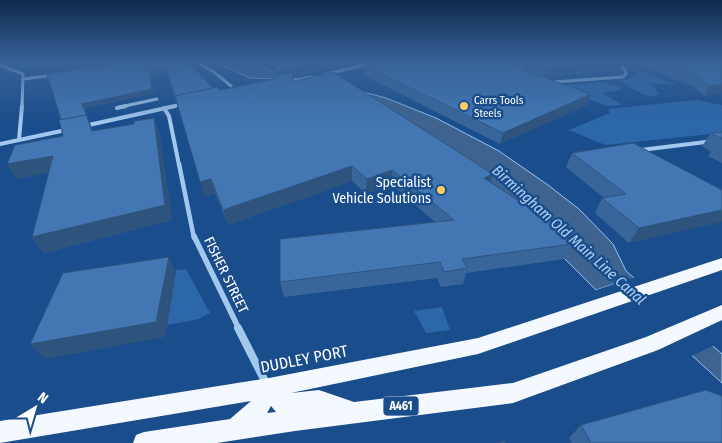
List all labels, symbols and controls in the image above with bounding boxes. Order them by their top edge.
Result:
place label: Carrs Tools Steels [474,94,524,120]
marker: Carrs Tools Steels [458,100,470,112]
water label: Birmingham Old Main Line Canal [489,161,649,309]
place label: Specialist Vehicle Solutions [332,174,431,207]
marker: Specialist Vehicle Solutions [435,184,447,196]
street label: FISHER STREET [200,234,252,317]
street label: DUDLEY PORT [259,341,350,377]
north arrow [10,383,60,433]
text: N [34,389,51,407]
road number: A461 [384,396,418,416]

